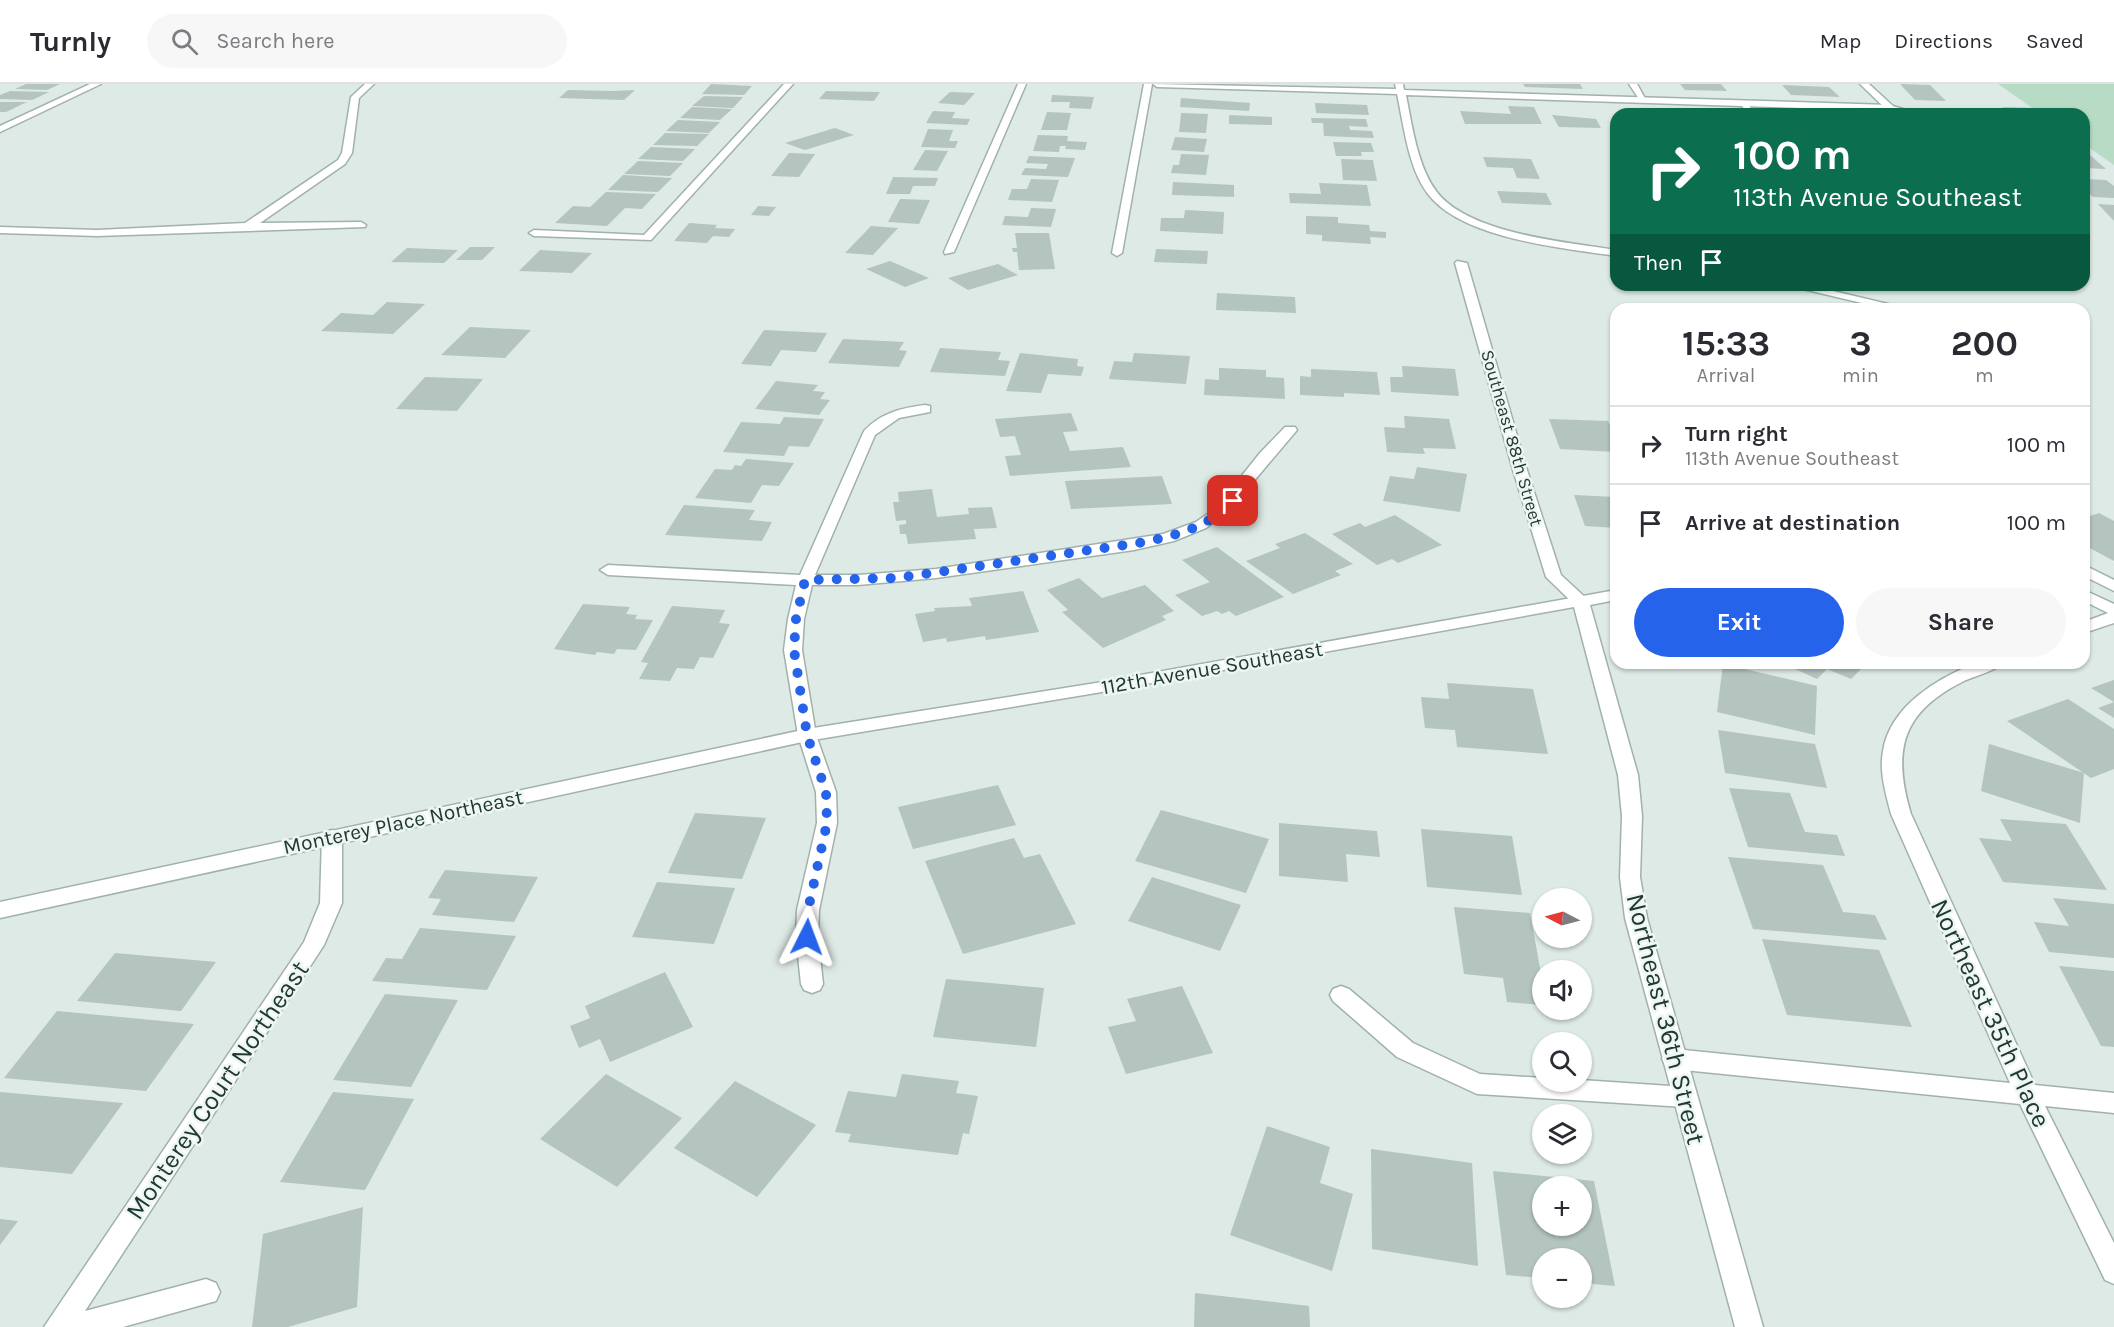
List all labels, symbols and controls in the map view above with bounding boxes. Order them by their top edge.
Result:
search box [147,14,567,68]
text: Turnly [30,25,111,58]
icon: search [168,25,201,58]
text: Search here [216,28,335,54]
text: Map [1820,29,1861,53]
text: Directions [1894,29,1993,53]
text: Saved [2026,29,2084,53]
text: 100 m [1733,130,1852,180]
icon: right [1634,132,1712,210]
text: 113th Avenue Southeast [1733,181,2022,213]
icon: arrive [1695,246,1728,279]
text: Then [1634,250,1683,276]
text: 15:33 [1682,322,1770,364]
text: 3 [1849,322,1872,364]
text: 200 [1951,322,2018,364]
street label: Southeast 88th Street [1476,347,1548,529]
text: Arrival [1697,364,1755,387]
text: min [1842,364,1879,387]
text: m [1975,364,1994,387]
text: Turn right [1685,421,1788,447]
icon: right [1634,429,1667,462]
text: 100 m [2007,432,2066,458]
text: 113th Avenue Southeast [1685,447,1899,470]
pin [1207,475,1258,526]
icon: arrive [1216,484,1249,517]
icon: arrive [1634,507,1667,540]
text: Arrive at destination [1685,510,1900,536]
text: 100 m [2007,510,2066,536]
button: Exit [1634,588,1844,657]
button: Share [1856,588,2066,657]
street label: 112th Avenue Southeast [1099,637,1325,699]
street label: Monterey Place Northeast [281,785,525,859]
north arrow [1532,888,1592,948]
map controls [1532,888,1592,1308]
street label: Northeast 36th Street [1619,890,1712,1148]
street label: Northeast 35th Place [1924,894,2057,1132]
position arrow [775,905,839,969]
street label: Monterey Court Northeast [119,955,316,1225]
button: sound [1532,960,1592,1020]
button: search [1532,1032,1592,1092]
button: layers [1532,1104,1592,1164]
button: + [1532,1176,1592,1236]
button: − [1532,1248,1592,1308]

